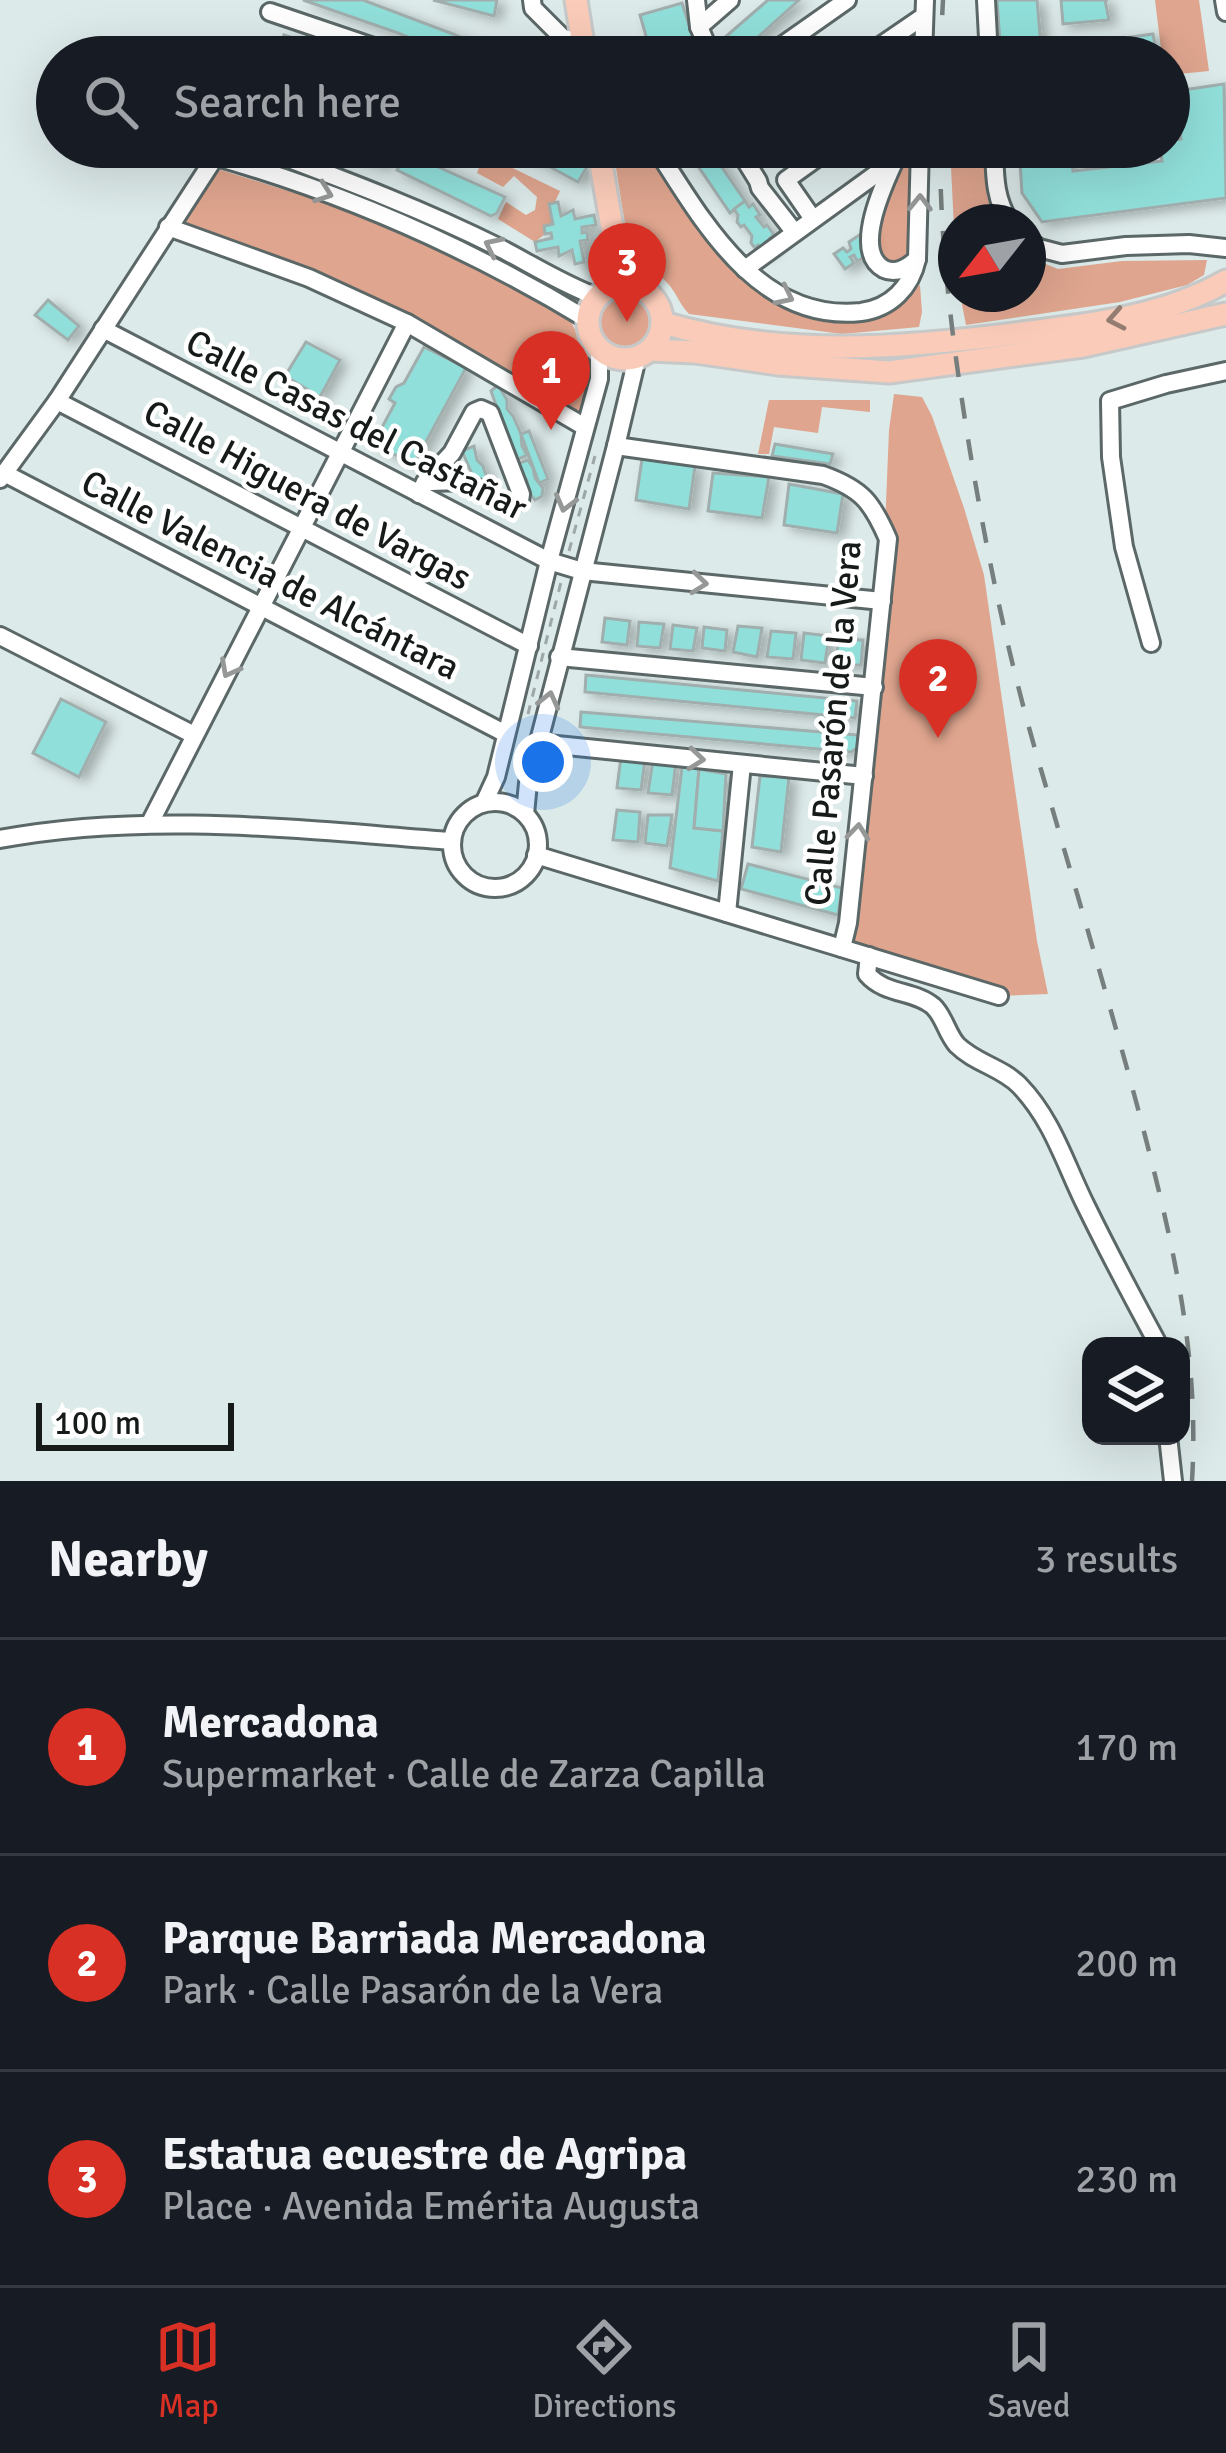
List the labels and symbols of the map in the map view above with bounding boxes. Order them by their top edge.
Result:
one-way arrow [312,179,333,203]
one-way arrow [906,193,932,212]
north arrow [938,204,1046,312]
pin: 3 [588,223,666,322]
one-way arrow [483,237,505,260]
one-way arrow [773,281,794,305]
one-way arrow [1106,305,1126,331]
street label: Calle Casas del Castañar [178,320,535,531]
pin: 1 [512,331,590,430]
street label: Calle Higuera de Vargas [136,390,479,601]
street label: Calle Valencia de Alcántara [74,460,467,690]
one-way arrow [554,492,579,513]
street label: Calle Pasarón de la Vera [795,539,872,908]
one-way arrow [690,570,709,595]
pin: 2 [899,639,977,738]
one-way arrow [219,657,243,678]
one-way arrow [534,690,559,711]
your location [513,732,573,792]
one-way arrow [687,746,706,771]
one-way arrow [845,823,871,842]
scale bar [36,1397,234,1450]

